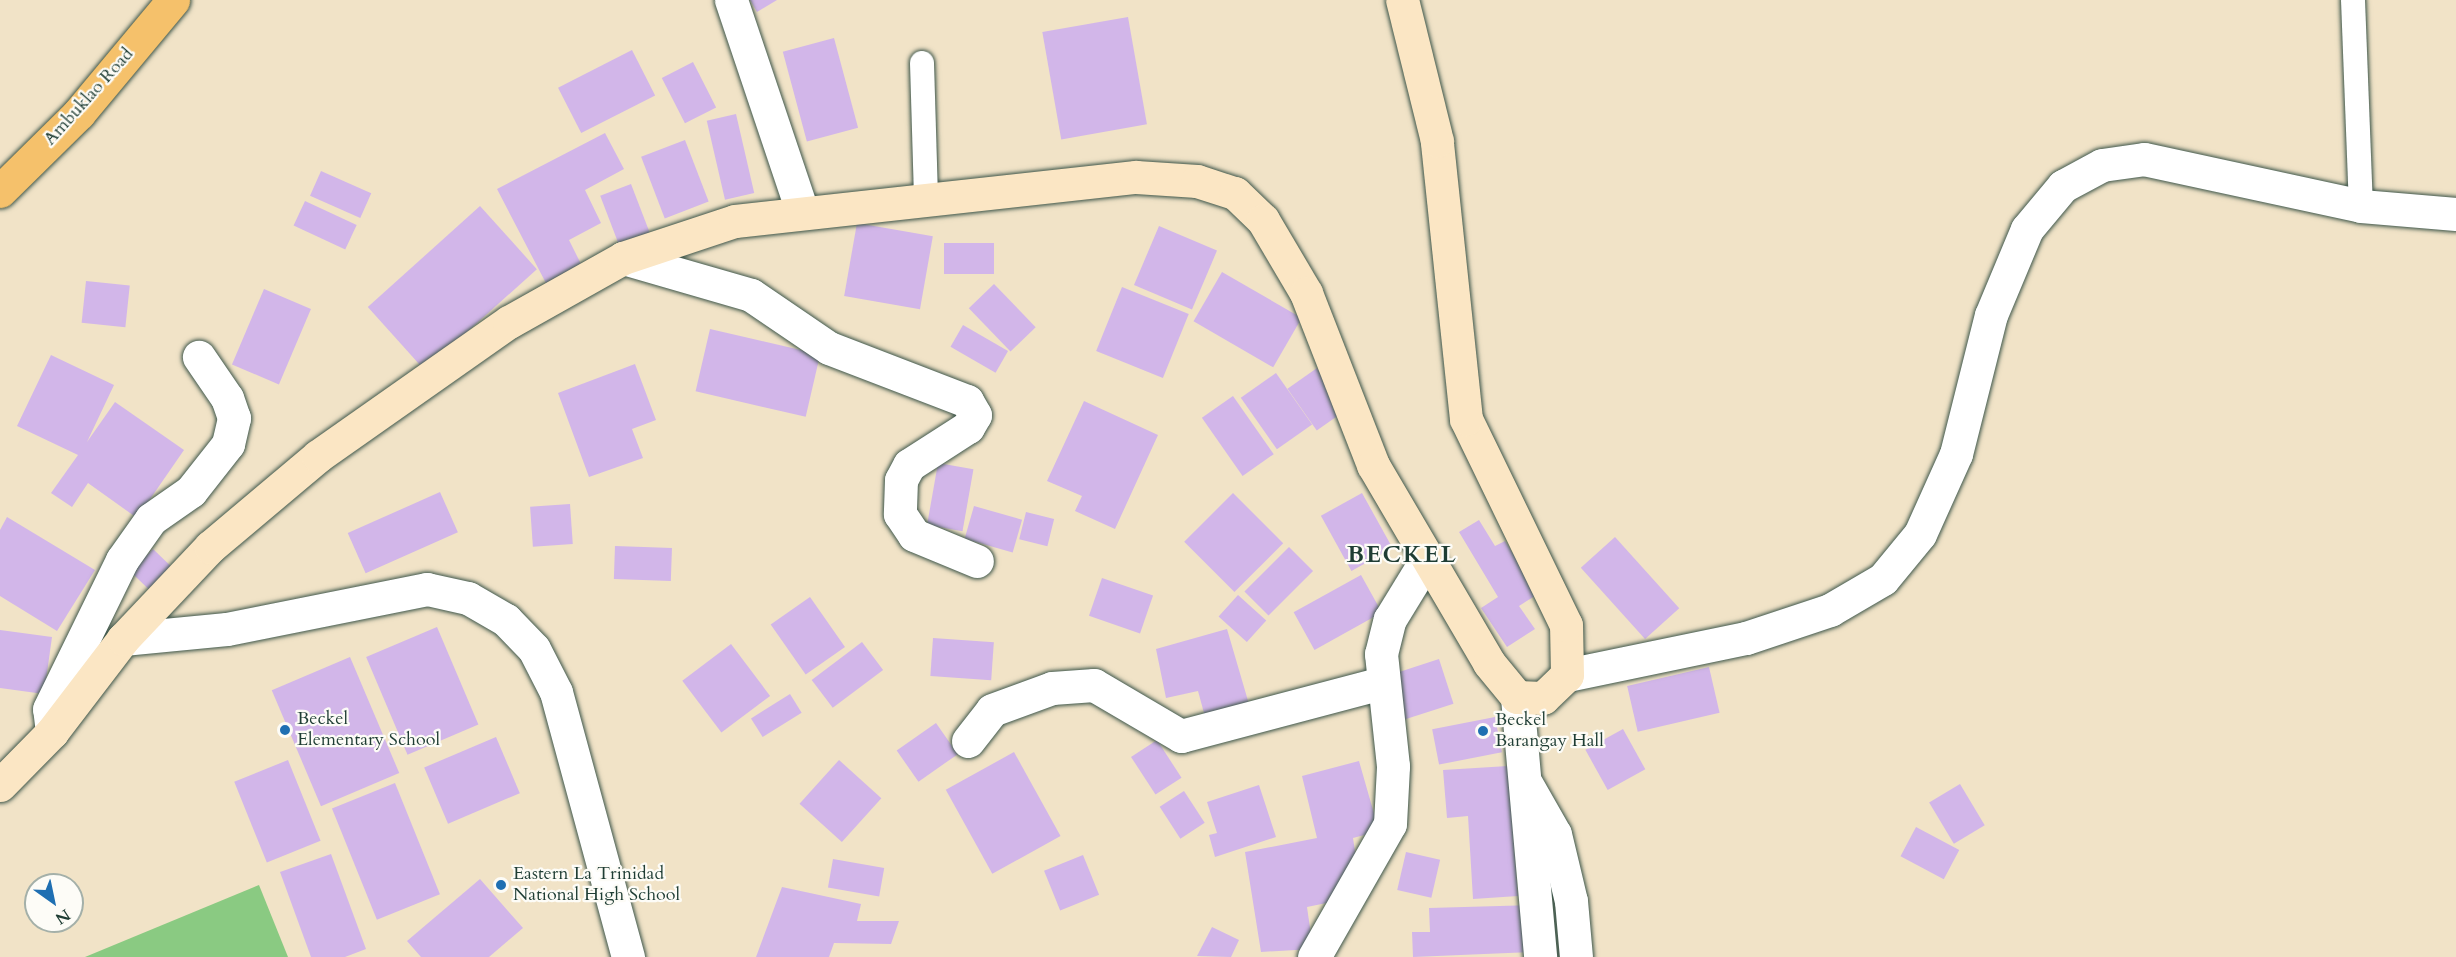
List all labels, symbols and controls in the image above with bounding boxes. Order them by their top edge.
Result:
street label: Ambuklao Road [40,44,138,150]
district label: BECKEL [1347,541,1457,569]
place label: Beckel Elementary School [297,709,440,752]
place label: Beckel Barangay Hall [1495,710,1604,752]
marker: Beckel Elementary School [278,723,292,737]
marker: Beckel Barangay Hall [1476,724,1490,738]
place label: Eastern La Trinidad National High School [513,864,680,906]
north arrow [24,873,84,933]
marker: Eastern La Trinidad National High School [494,878,508,892]
text: N [51,903,75,929]

